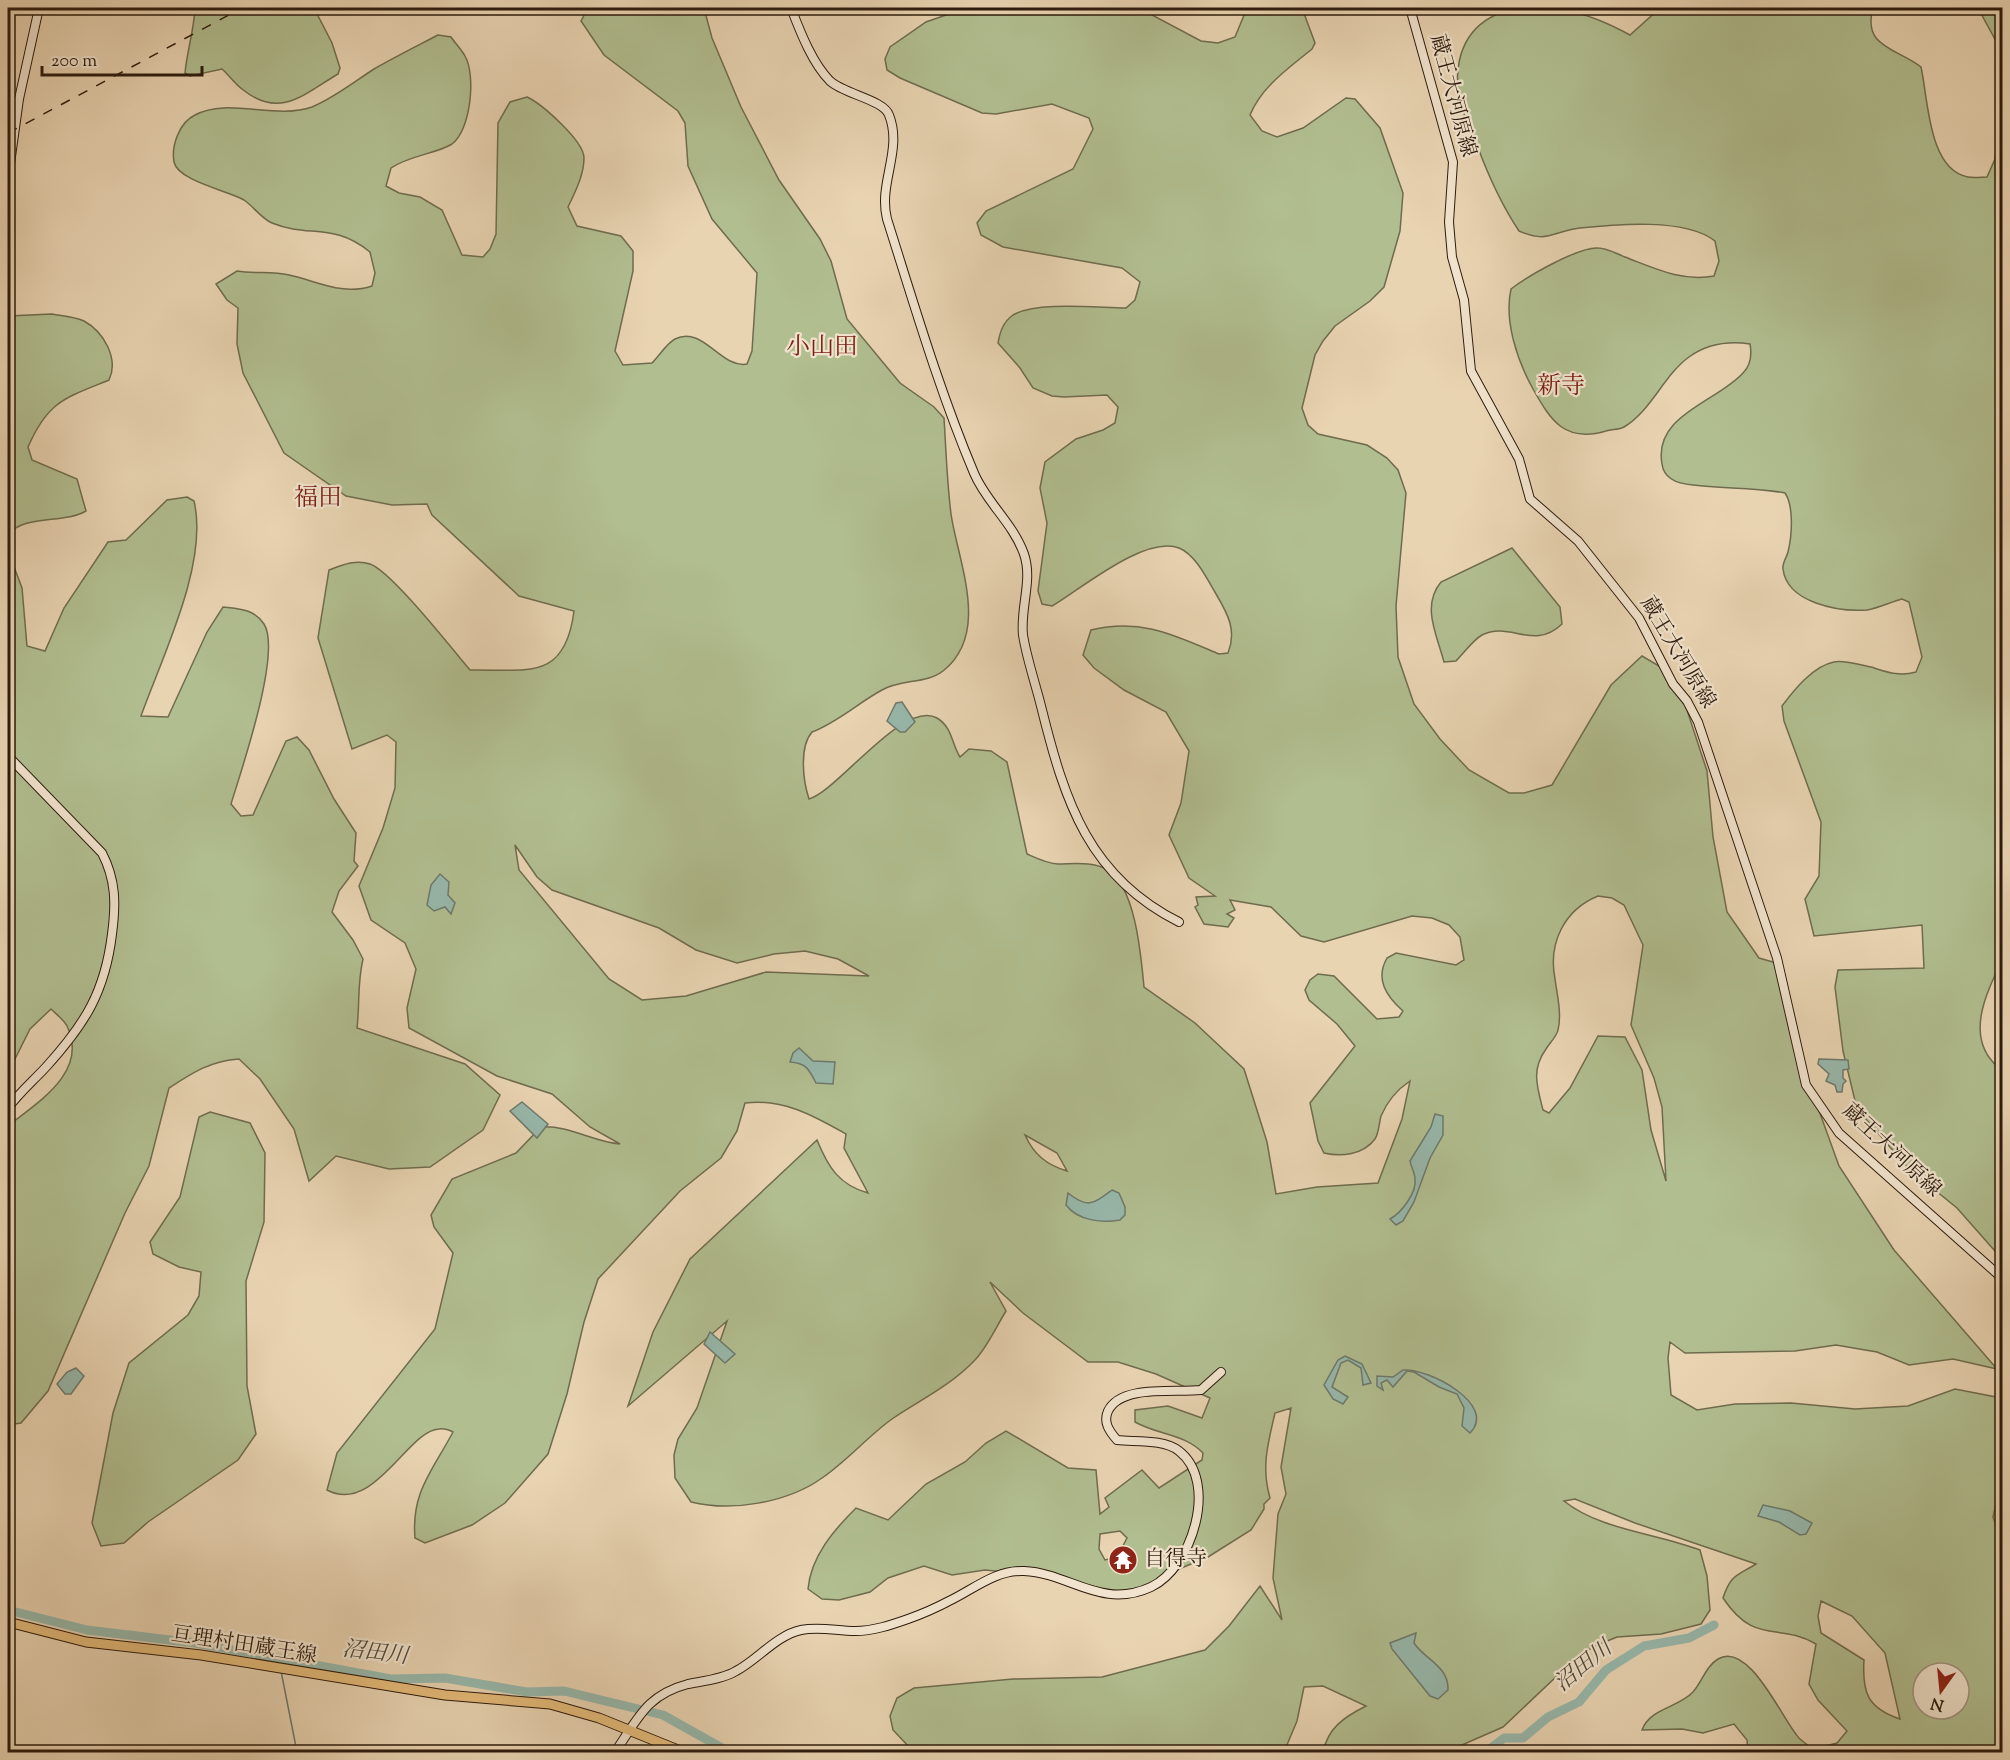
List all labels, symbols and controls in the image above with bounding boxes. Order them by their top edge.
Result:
street label: 蔵王大河原線 [1421,31,1483,161]
scale bar [42,39,202,77]
text: 200 m [51,49,97,75]
district label: 小山田 [786,331,858,365]
district label: 新寺 [1537,370,1585,404]
district label: 福田 [294,482,342,516]
street label: 蔵王大河原線 [1632,591,1722,715]
street label: 蔵王大河原線 [1835,1097,1947,1205]
temple icon: 自得寺 [1107,1544,1139,1576]
place label: 自得寺 [1144,1545,1207,1575]
street label: 亘理村田蔵王線 [169,1620,319,1672]
water label: 沼田川 [1548,1633,1621,1700]
water label: 沼田川 [340,1634,412,1674]
north arrow [1911,1661,1971,1721]
text: N [1928,1690,1947,1716]

